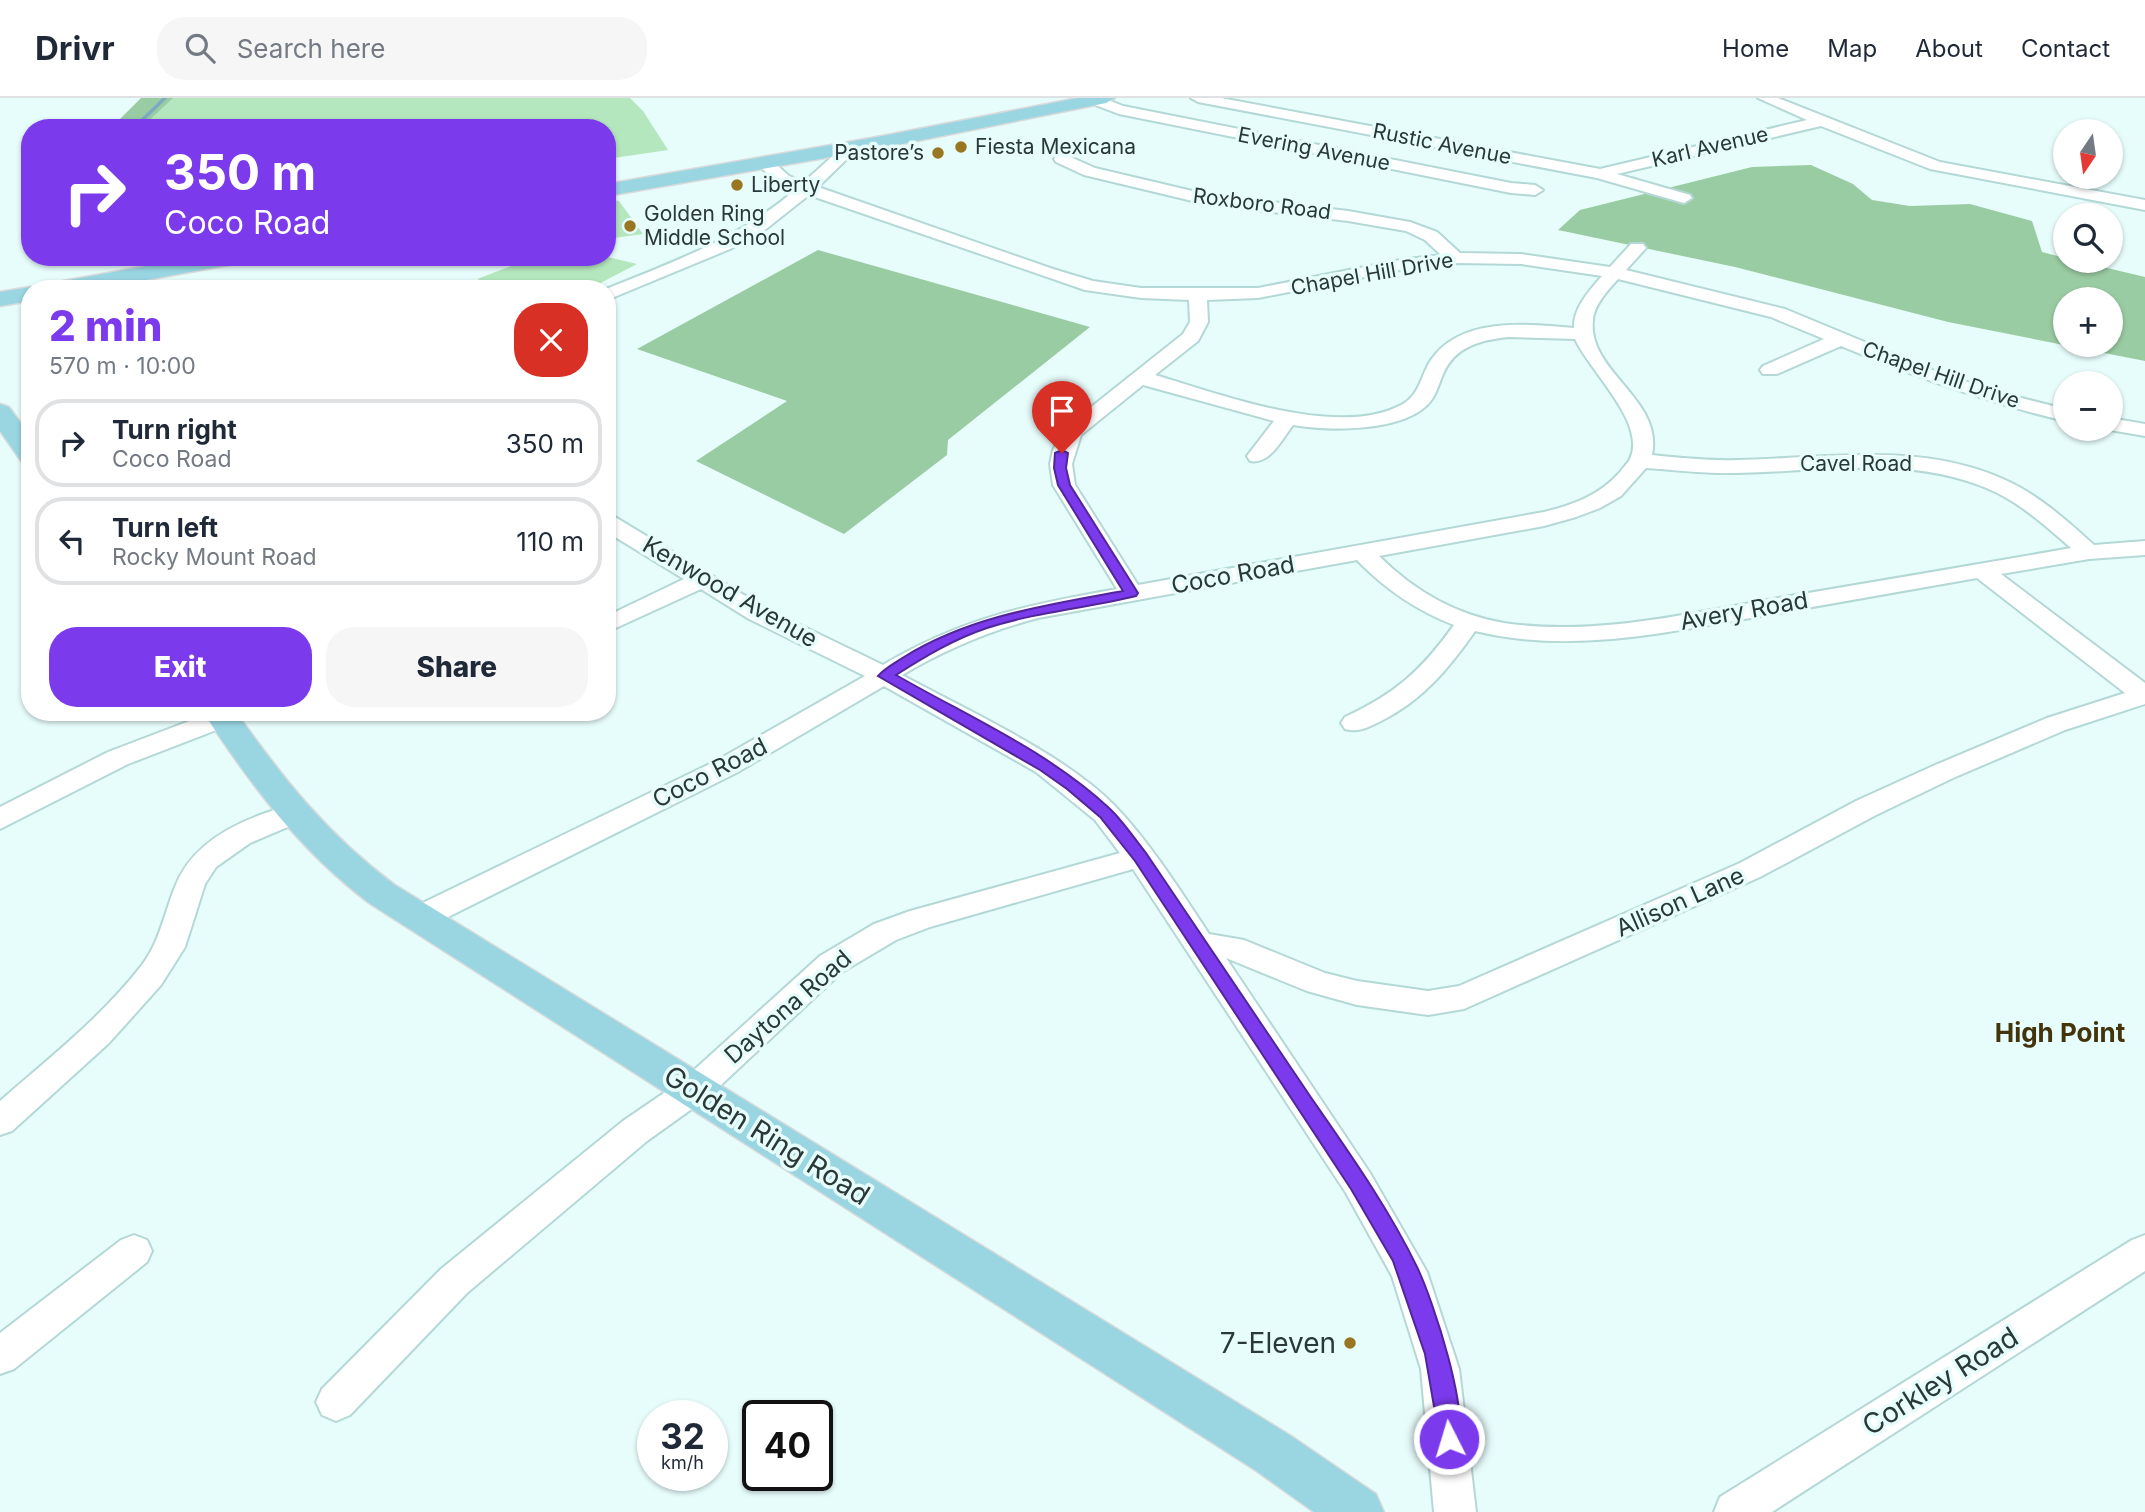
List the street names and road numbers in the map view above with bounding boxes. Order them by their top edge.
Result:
street label: Rustic Avenue [1371,118,1514,169]
street label: Evering Avenue [1236,121,1392,176]
street label: Karl Avenue [1649,121,1771,172]
street label: Roxboro Road [1192,183,1333,224]
street label: Chapel Hill Drive [1289,247,1455,300]
street label: Chapel Hill Drive [1859,336,2023,413]
street label: Cavel Road [1800,451,1912,476]
street label: Kenwood Avenue [638,530,823,653]
street label: Coco Road [1169,549,1297,600]
street label: Avery Road [1678,585,1810,636]
street label: Coco Road [648,731,772,814]
street label: Allison Lane [1611,860,1748,943]
street label: Daytona Road [718,944,857,1070]
street label: Golden Ring Road [658,1058,876,1212]
street label: Corkley Road [1856,1320,2024,1442]

